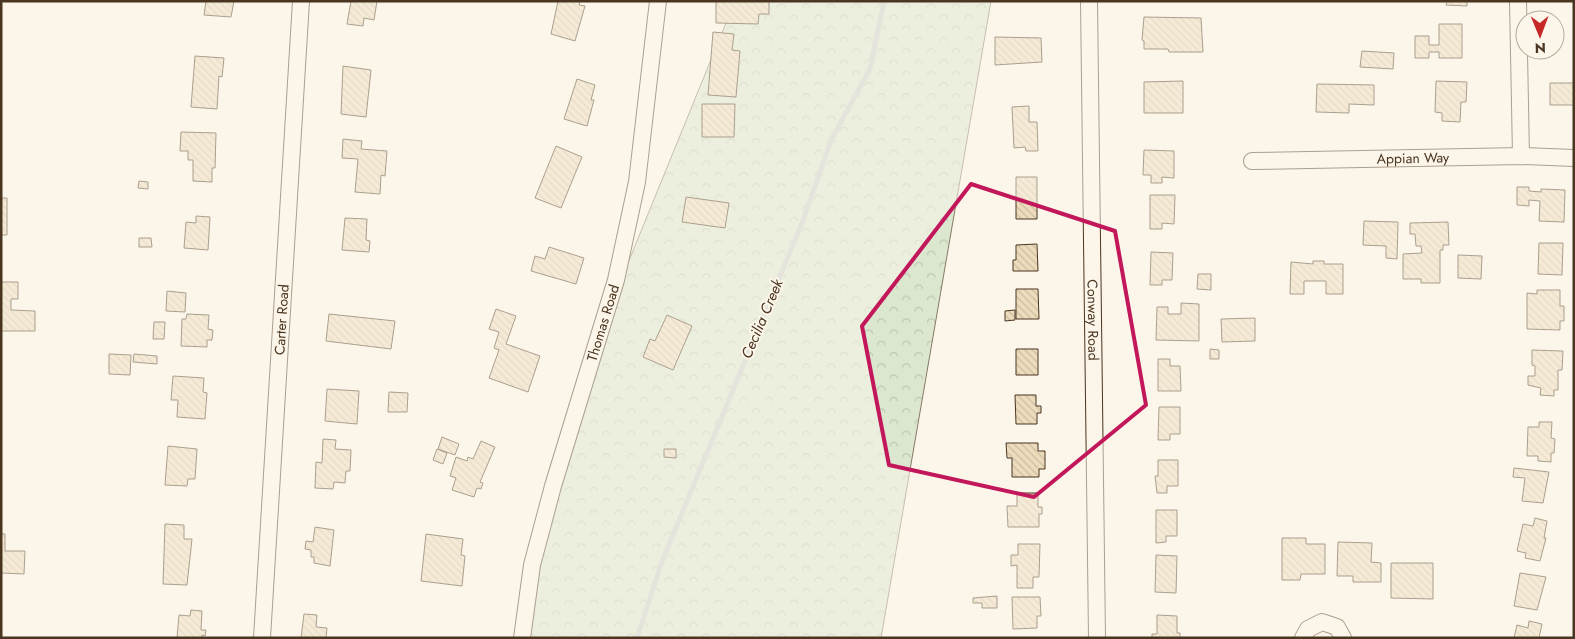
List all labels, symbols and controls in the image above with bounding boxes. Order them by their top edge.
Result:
north arrow [1515,10,1565,60]
text: N [1534,38,1546,58]
street label: Appian Way [1377,147,1450,169]
water label: Cecilia Creek [735,275,789,362]
street label: Conway Road [1082,279,1104,361]
street label: Thomas Road [582,282,624,364]
street label: Carter Road [269,284,294,356]

